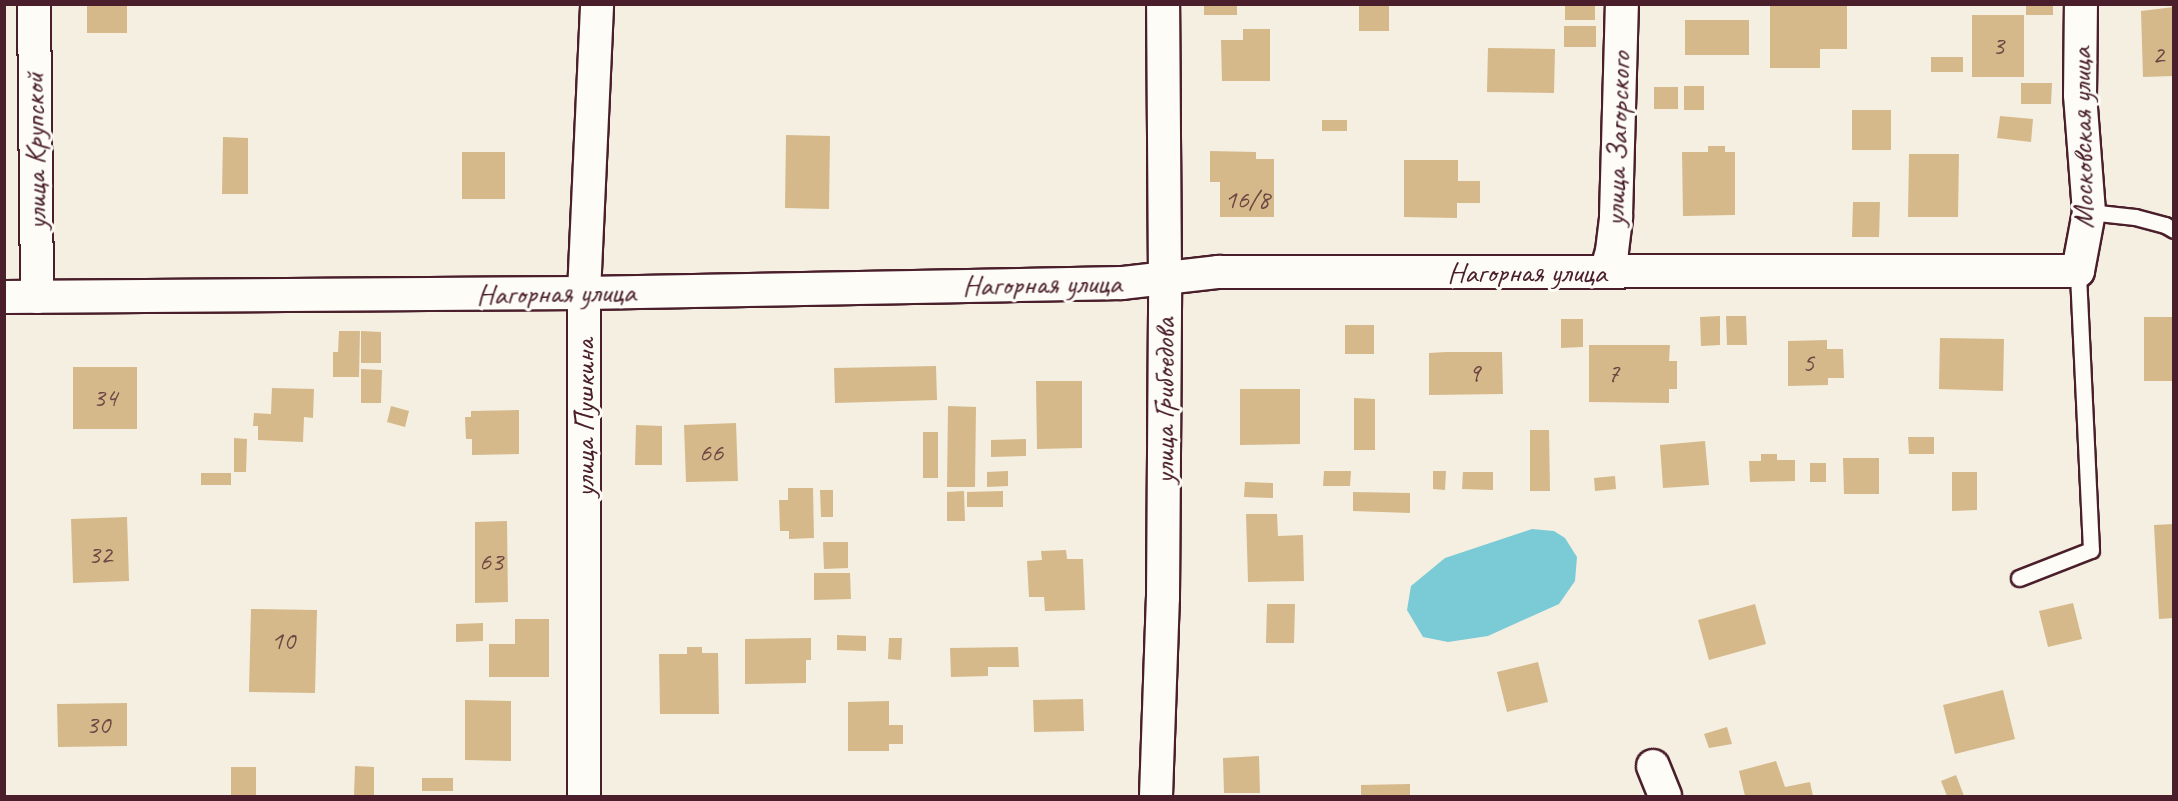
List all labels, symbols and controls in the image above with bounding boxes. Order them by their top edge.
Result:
house number: 3 [1992,30,2004,62]
house number: 2 [2152,39,2164,71]
street label: Московская улица [2062,46,2102,230]
street label: улица Загорского [1596,50,1638,228]
street label: улица Крупской [16,71,54,231]
house number: 16/8 [1224,184,1270,216]
street label: Нагорная улица [1447,254,1607,290]
street label: Нагорная улица [961,265,1123,303]
street label: Нагорная улица [475,274,637,312]
street label: улица Грибоедова [1146,319,1182,483]
street label: улица Пушкина [566,338,602,498]
house number: 5 [1802,347,1814,379]
house number: 9 [1468,357,1480,389]
house number: 7 [1607,358,1619,390]
house number: 34 [93,382,117,414]
house number: 66 [699,437,723,469]
house number: 32 [88,539,112,571]
house number: 63 [479,546,503,578]
house number: 10 [271,625,295,657]
house number: 30 [86,709,110,741]

